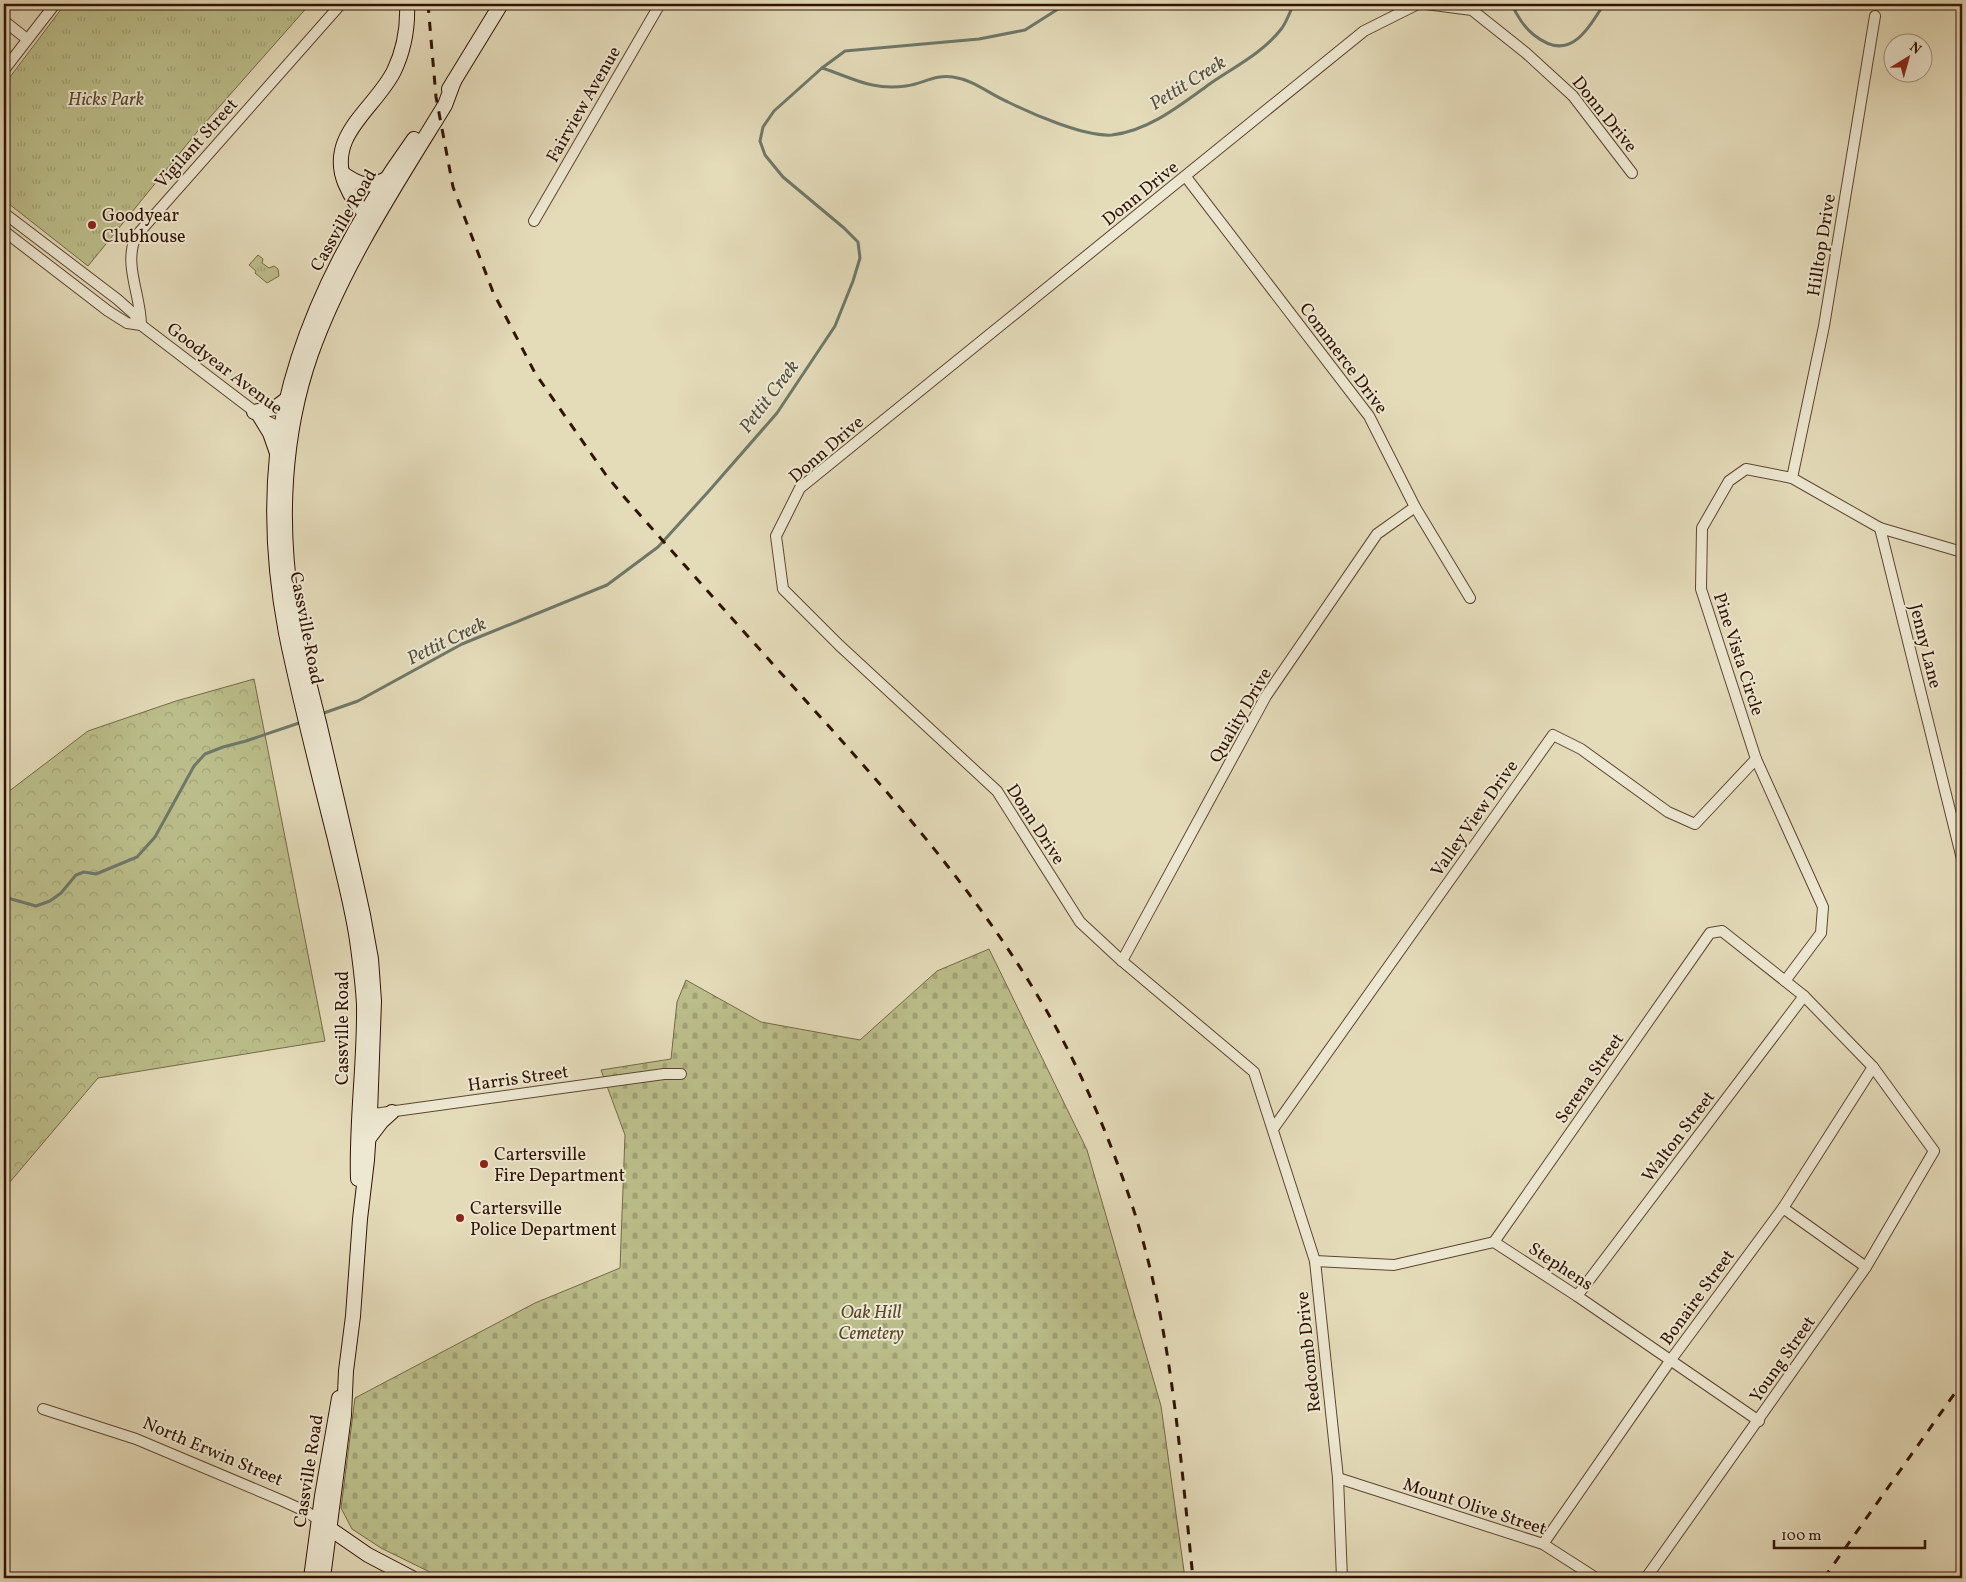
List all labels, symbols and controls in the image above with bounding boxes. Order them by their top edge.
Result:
north arrow [1884,32,1934,82]
text: N [1905,38,1925,59]
street label: Fairview Avenue [541,42,628,167]
water label: Pettit Creek [1145,50,1231,117]
street label: Donn Drive [1565,71,1642,158]
park label: Hicks Park [68,88,144,113]
street label: Vigilant Street [150,93,244,195]
street label: Donn Drive [1097,156,1184,233]
street label: Cassville Road [305,165,384,276]
street label: Hilltop Drive [1802,192,1843,298]
place label: Goodyear Clubhouse [102,204,186,250]
marker: Goodyear Clubhouse [86,219,98,231]
street label: Commerce Drive [1293,298,1393,420]
street label: Goodyear Avenue [161,317,287,421]
water label: Pettit Creek [734,355,806,439]
street label: Donn Drive [784,411,870,490]
street label: Cassville Road [282,570,329,687]
street label: Pine Vista Circle [1706,590,1769,719]
street label: Jenny Lane [1902,601,1947,691]
water label: Pettit Creek [403,611,491,672]
street label: Quality Drive [1204,664,1279,768]
street label: Valley View Drive [1426,755,1525,882]
street label: Donn Drive [999,780,1070,870]
street label: Cassville Road [331,971,356,1085]
street label: Serena Street [1550,1029,1631,1129]
street label: Harris Street [466,1060,570,1099]
street label: Walton Street [1637,1086,1722,1188]
place label: Cartersville Fire Department [494,1143,625,1189]
marker: Cartersville Fire Department [478,1158,490,1170]
place label: Cartersville Police Department [470,1197,617,1243]
marker: Cartersville Police Department [454,1212,466,1224]
street label: Stephens [1523,1237,1597,1297]
street label: Bonaire Street [1655,1245,1741,1351]
street label: Redcomb Drive [1291,1290,1328,1414]
park label: Oak Hill Cemetery [838,1301,904,1347]
street label: Young Street [1744,1312,1822,1408]
street label: North Erwin Street [138,1411,287,1493]
street label: Cassville Road [288,1413,331,1530]
street label: Mount Olive Street [1400,1472,1549,1542]
scale bar [1774,1517,1925,1549]
text: 100 m [1781,1526,1821,1547]

